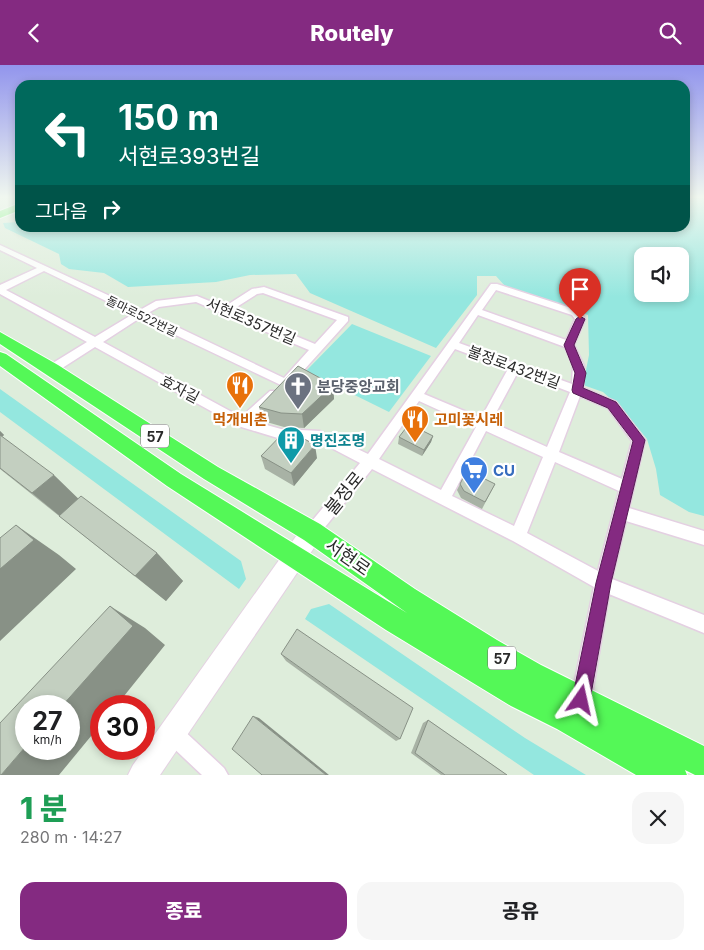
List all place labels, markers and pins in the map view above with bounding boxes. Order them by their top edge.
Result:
pin [559,268,601,319]
restaurant icon: 먹개비촌 [225,370,255,409]
church icon: 분당중앙교회 [283,371,313,410]
place label: 분당중앙교회 [317,377,400,396]
restaurant icon: 고미꽃시레 [400,404,430,443]
place label: 먹개비촌 [212,410,268,429]
place label: 고미꽃시레 [434,410,503,429]
building icon: 명진조명 [276,425,306,464]
place label: 명진조명 [310,431,365,450]
supermarket icon: CU [459,455,489,494]
place label: CU [493,461,515,480]

